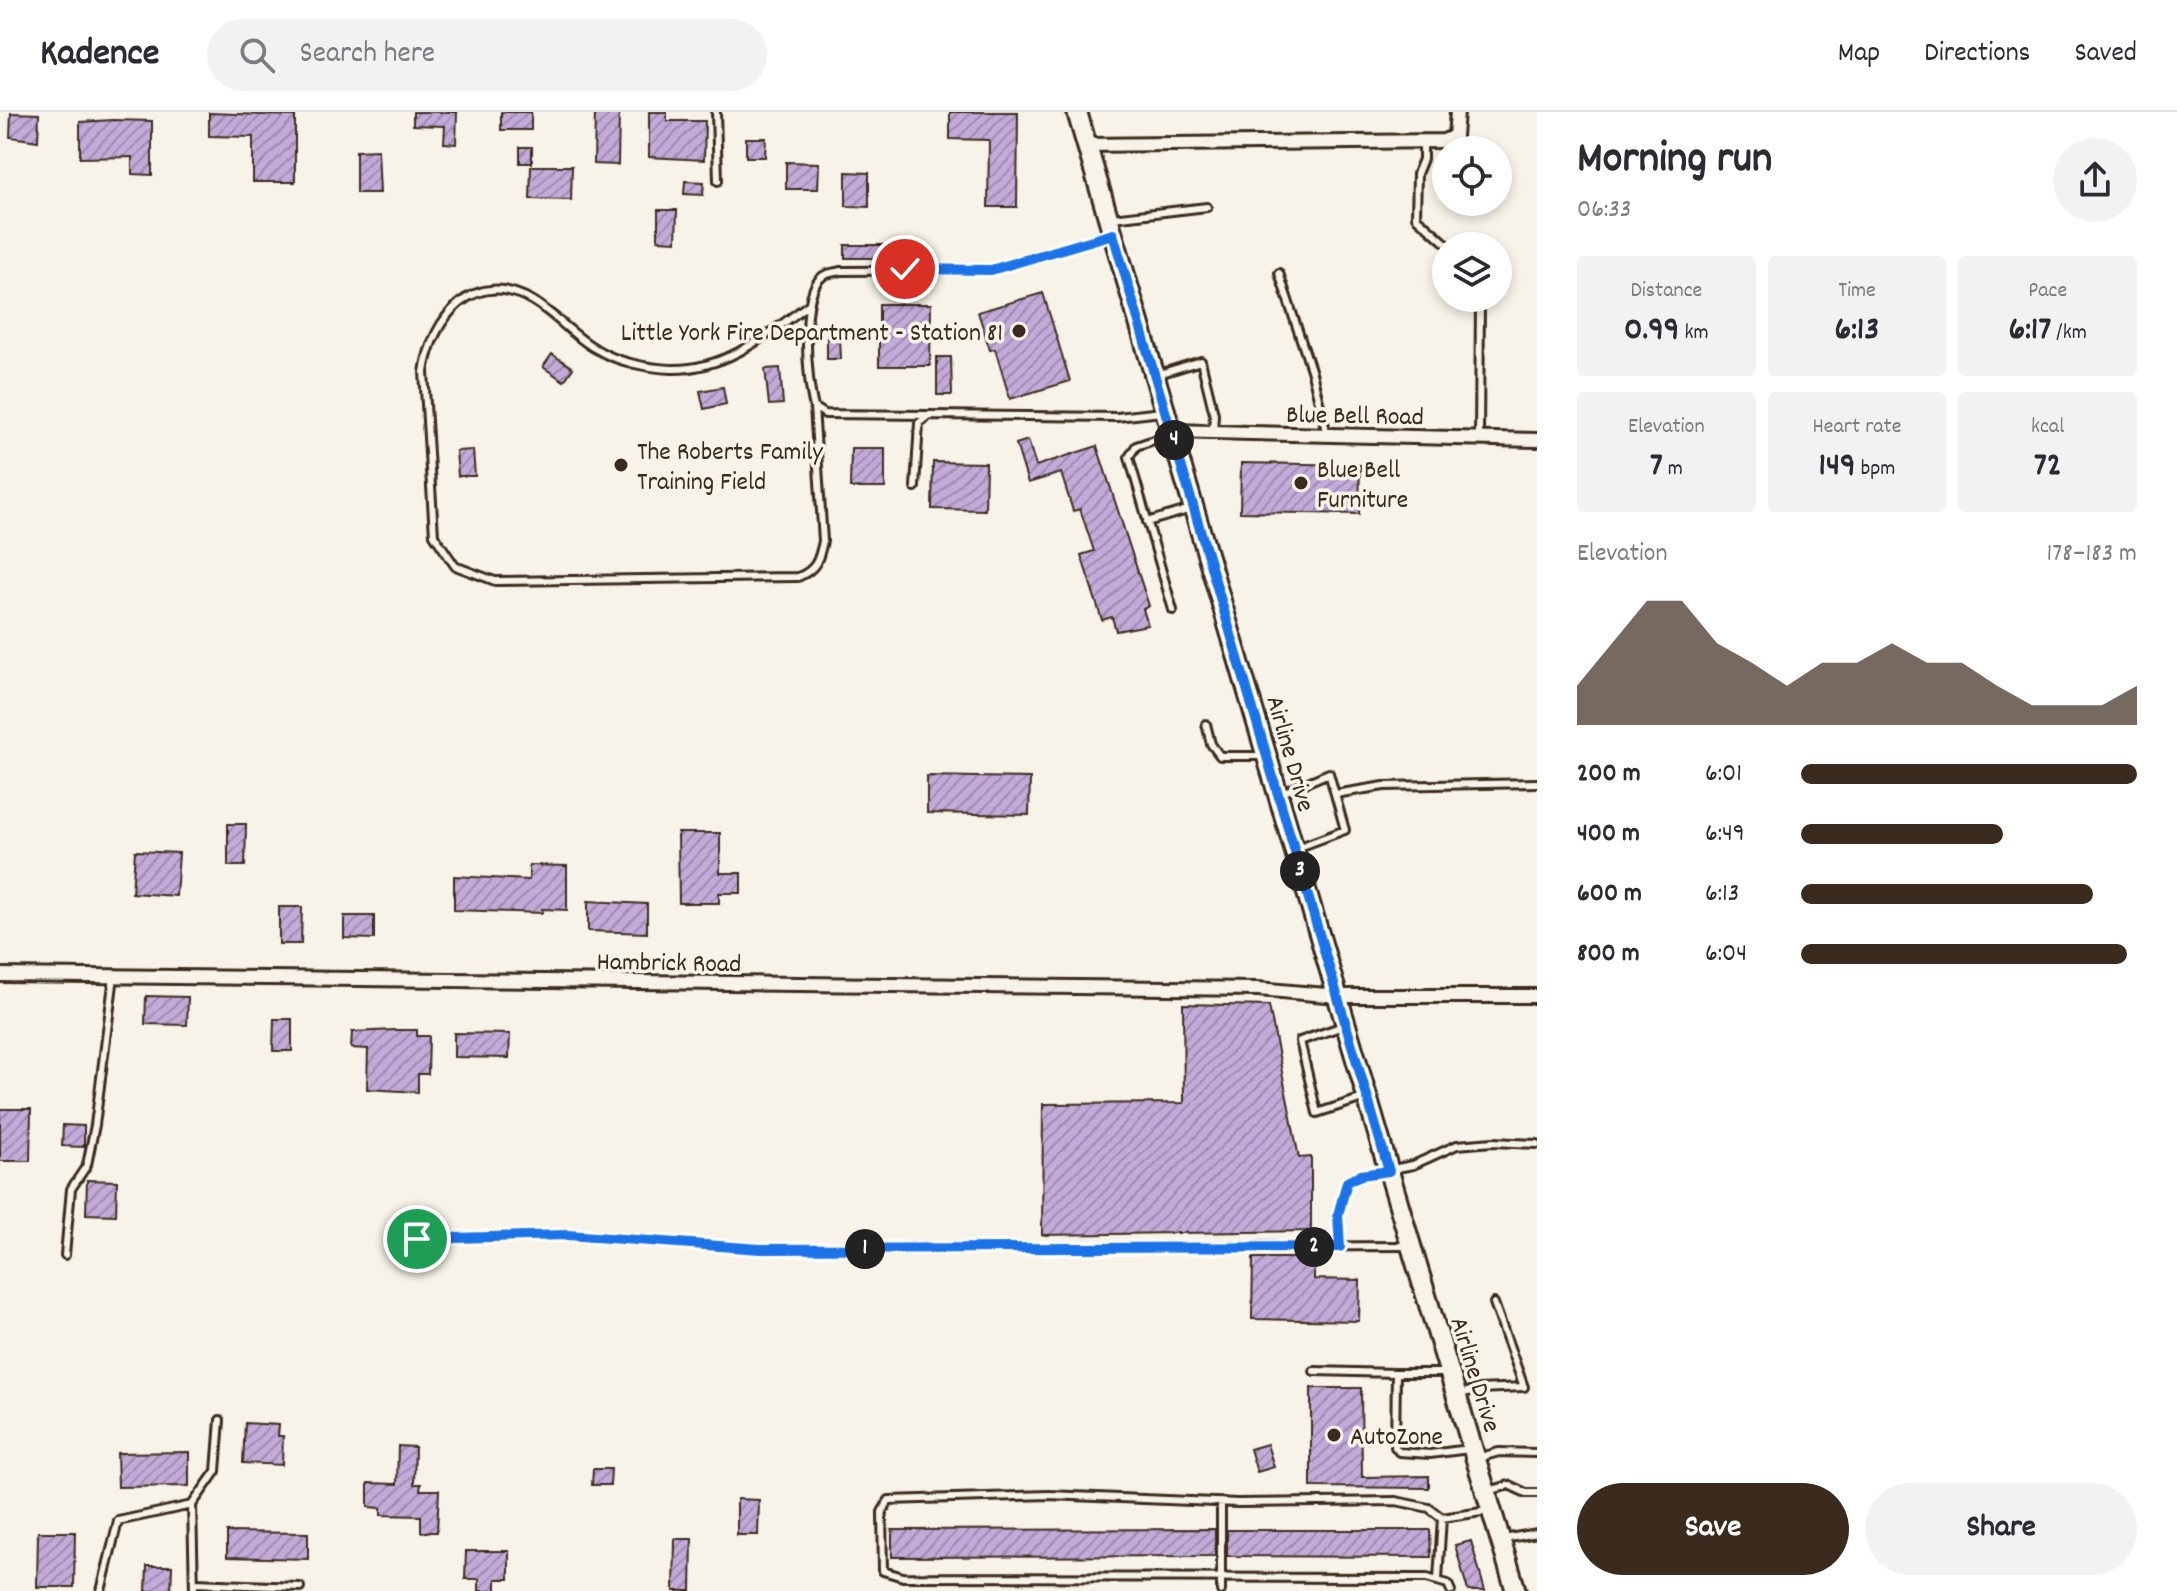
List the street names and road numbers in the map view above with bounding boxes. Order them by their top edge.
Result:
street label: Blue Bell Road [1286,398,1424,437]
street label: Airline Drive [1254,692,1323,816]
street label: Hambrick Road [596,945,742,984]
street label: Airline Drive [1439,1313,1509,1437]

